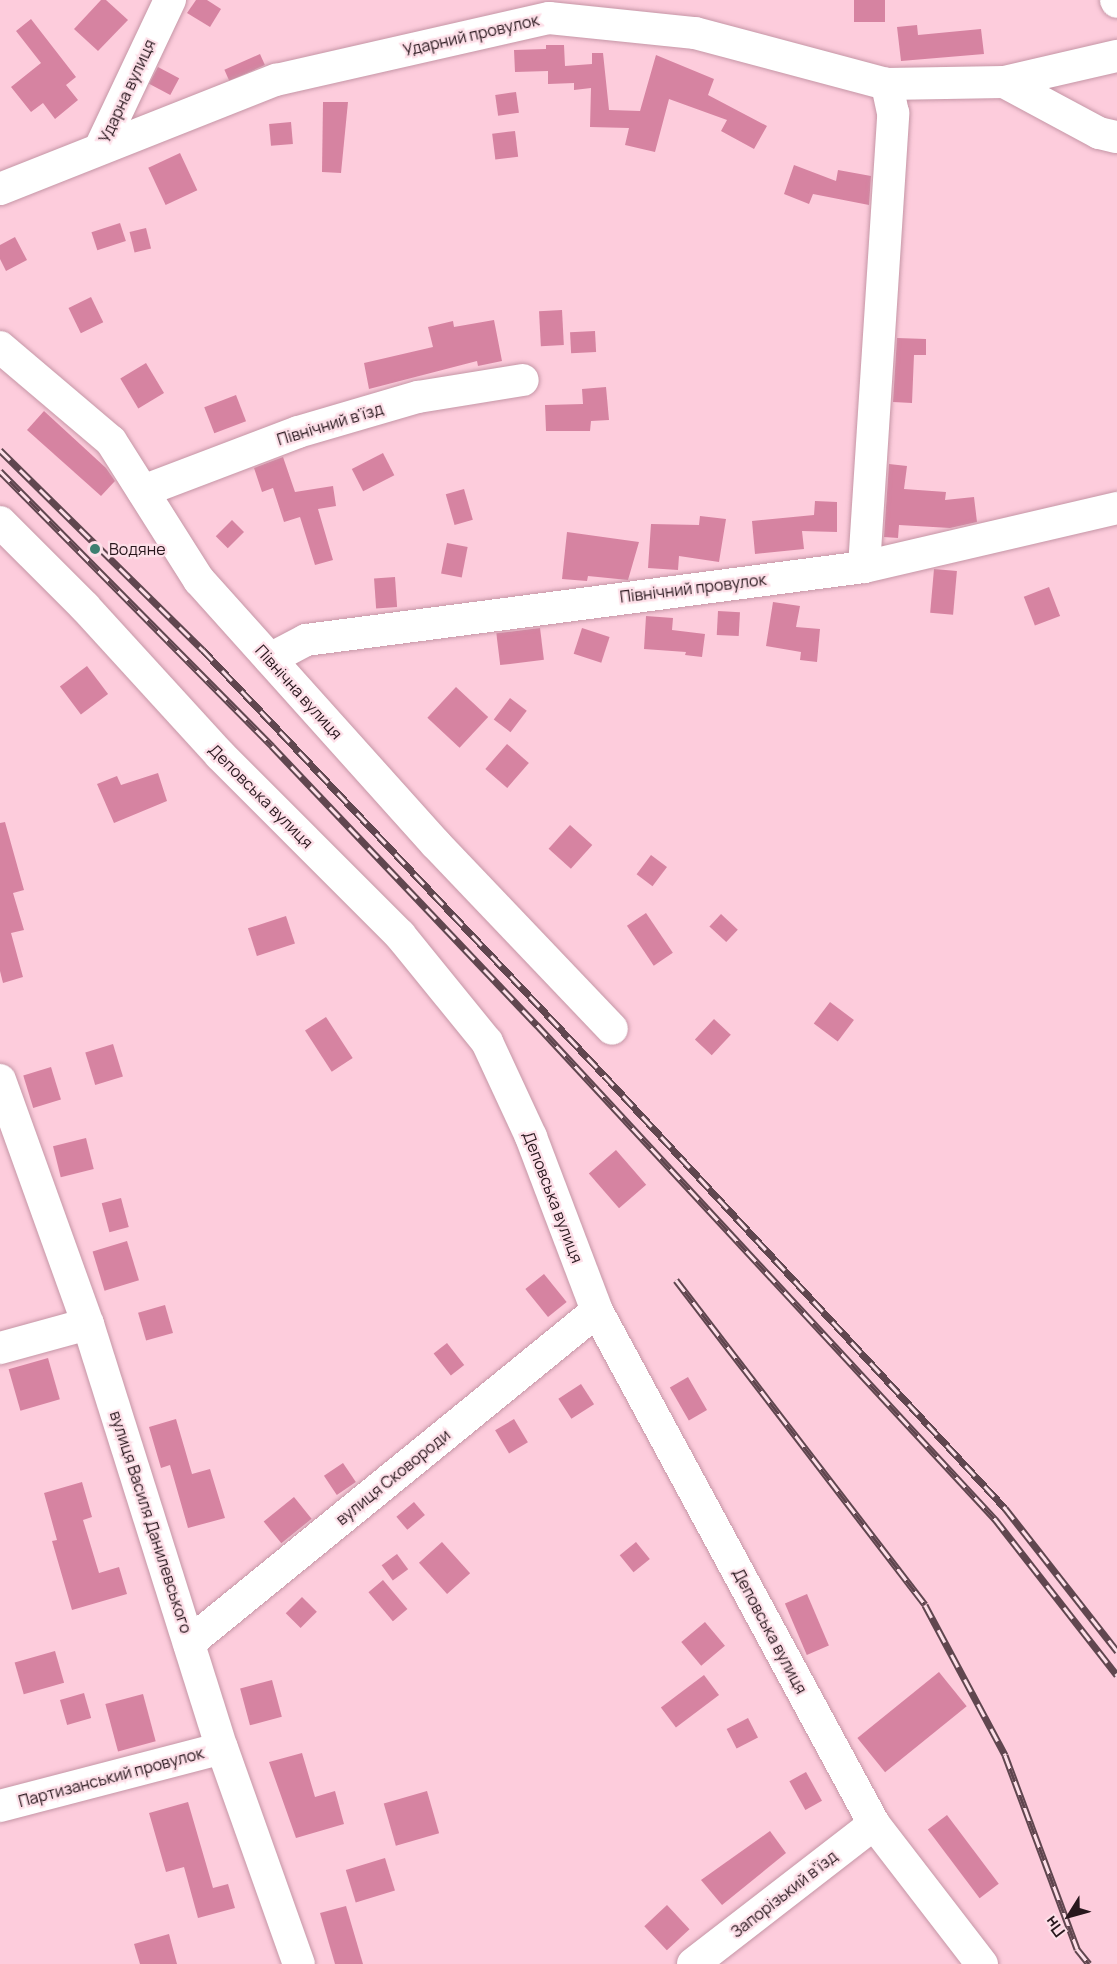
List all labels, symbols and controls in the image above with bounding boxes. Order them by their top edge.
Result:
street label: Ударний провулок [401,10,541,60]
street label: Ударна вулиця [95,36,159,146]
street label: Північний в'їзд [275,399,385,449]
place label: Водяне [109,539,165,559]
marker: Водяне [86,540,104,558]
street label: Північний провулок [619,569,767,607]
street label: Північна вулиця [252,641,346,743]
street label: Деповська вулиця [205,740,317,852]
street label: Деповська вулиця [519,1128,587,1266]
street label: вулиця Василя Данилевського [106,1408,196,1636]
street label: вулиця Сковороди [332,1425,454,1529]
street label: Деповська вулиця [729,1565,811,1697]
street label: Партизанський провулок [16,1743,206,1811]
street label: Запорізький вʼїзд [727,1846,841,1942]
north arrow [1039,1886,1099,1946]
text: Пн [1039,1912,1070,1942]

